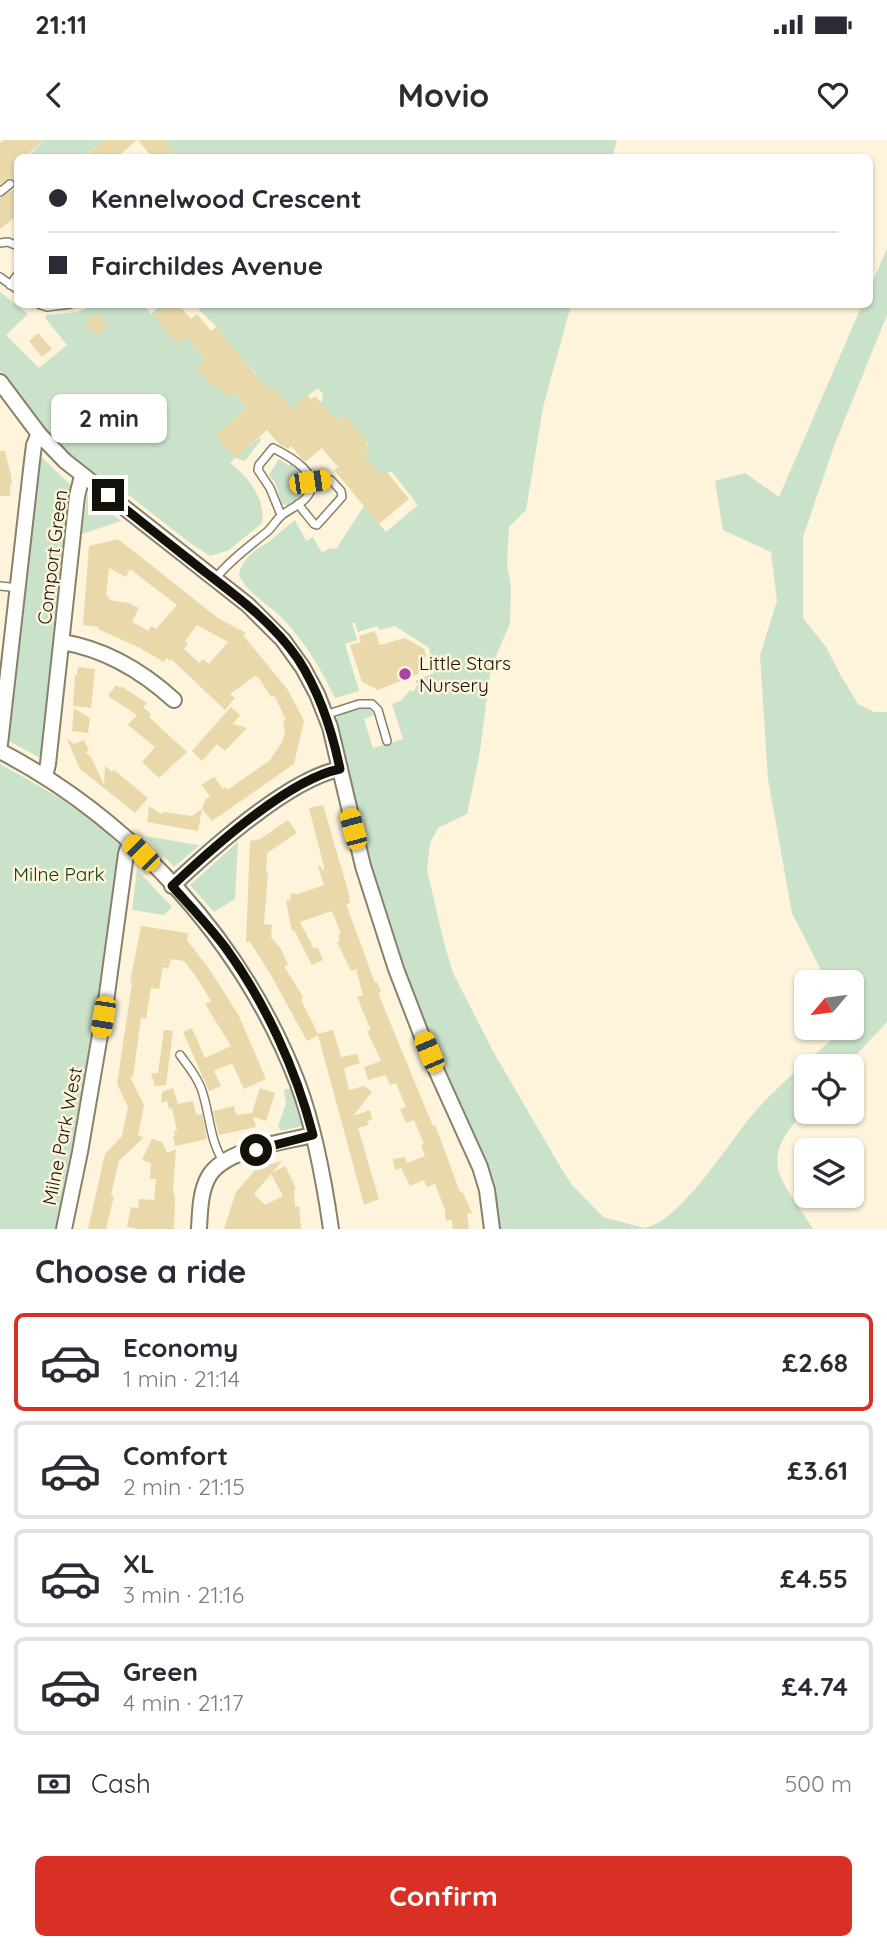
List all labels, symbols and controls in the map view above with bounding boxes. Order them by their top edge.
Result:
text: 21:11 [35,8,87,41]
text: Movio [398,75,489,115]
icon: back [35,76,73,114]
icon: heart [814,76,852,114]
text: Kennelwood Crescent [91,182,362,215]
text: Fairchildes Avenue [91,249,323,282]
callout: 2 min [50,394,166,442]
text: 2 min [79,404,139,433]
car [288,469,333,495]
route end [92,479,124,511]
street label: Comport Green [32,488,72,626]
place label: Little Stars Nursery [419,651,511,697]
marker: Little Stars Nursery [397,666,413,682]
car [338,806,369,852]
car [119,831,164,875]
park label: Milne Park [13,862,105,886]
north arrow [794,970,864,1040]
map controls [794,970,864,1208]
car [90,995,117,1039]
car [412,1029,447,1075]
button: locate [794,1054,864,1124]
street label: Milne Park West [37,1065,87,1207]
route start [240,1134,272,1166]
button: layers [794,1138,864,1208]
text: Choose a ride [35,1251,247,1291]
icon: car [39,1331,102,1394]
text: Economy [123,1331,238,1364]
text: £2.68 [782,1346,848,1379]
text: 1 min · 21:14 [123,1364,240,1393]
icon: car [39,1439,102,1502]
text: Comfort [123,1439,228,1472]
text: £3.61 [787,1454,848,1487]
text: 2 min · 21:15 [123,1472,245,1501]
icon: car [39,1547,102,1610]
text: XL [123,1547,155,1580]
text: £4.55 [780,1562,848,1595]
text: 3 min · 21:16 [123,1580,244,1609]
icon: car [39,1655,102,1718]
text: Green [123,1655,198,1688]
text: £4.74 [781,1670,848,1703]
text: 4 min · 21:17 [123,1688,244,1717]
icon: cash [35,1765,73,1803]
text: Cash [91,1767,151,1800]
text: 500 m [785,1769,852,1798]
button: Confirm [35,1856,852,1936]

